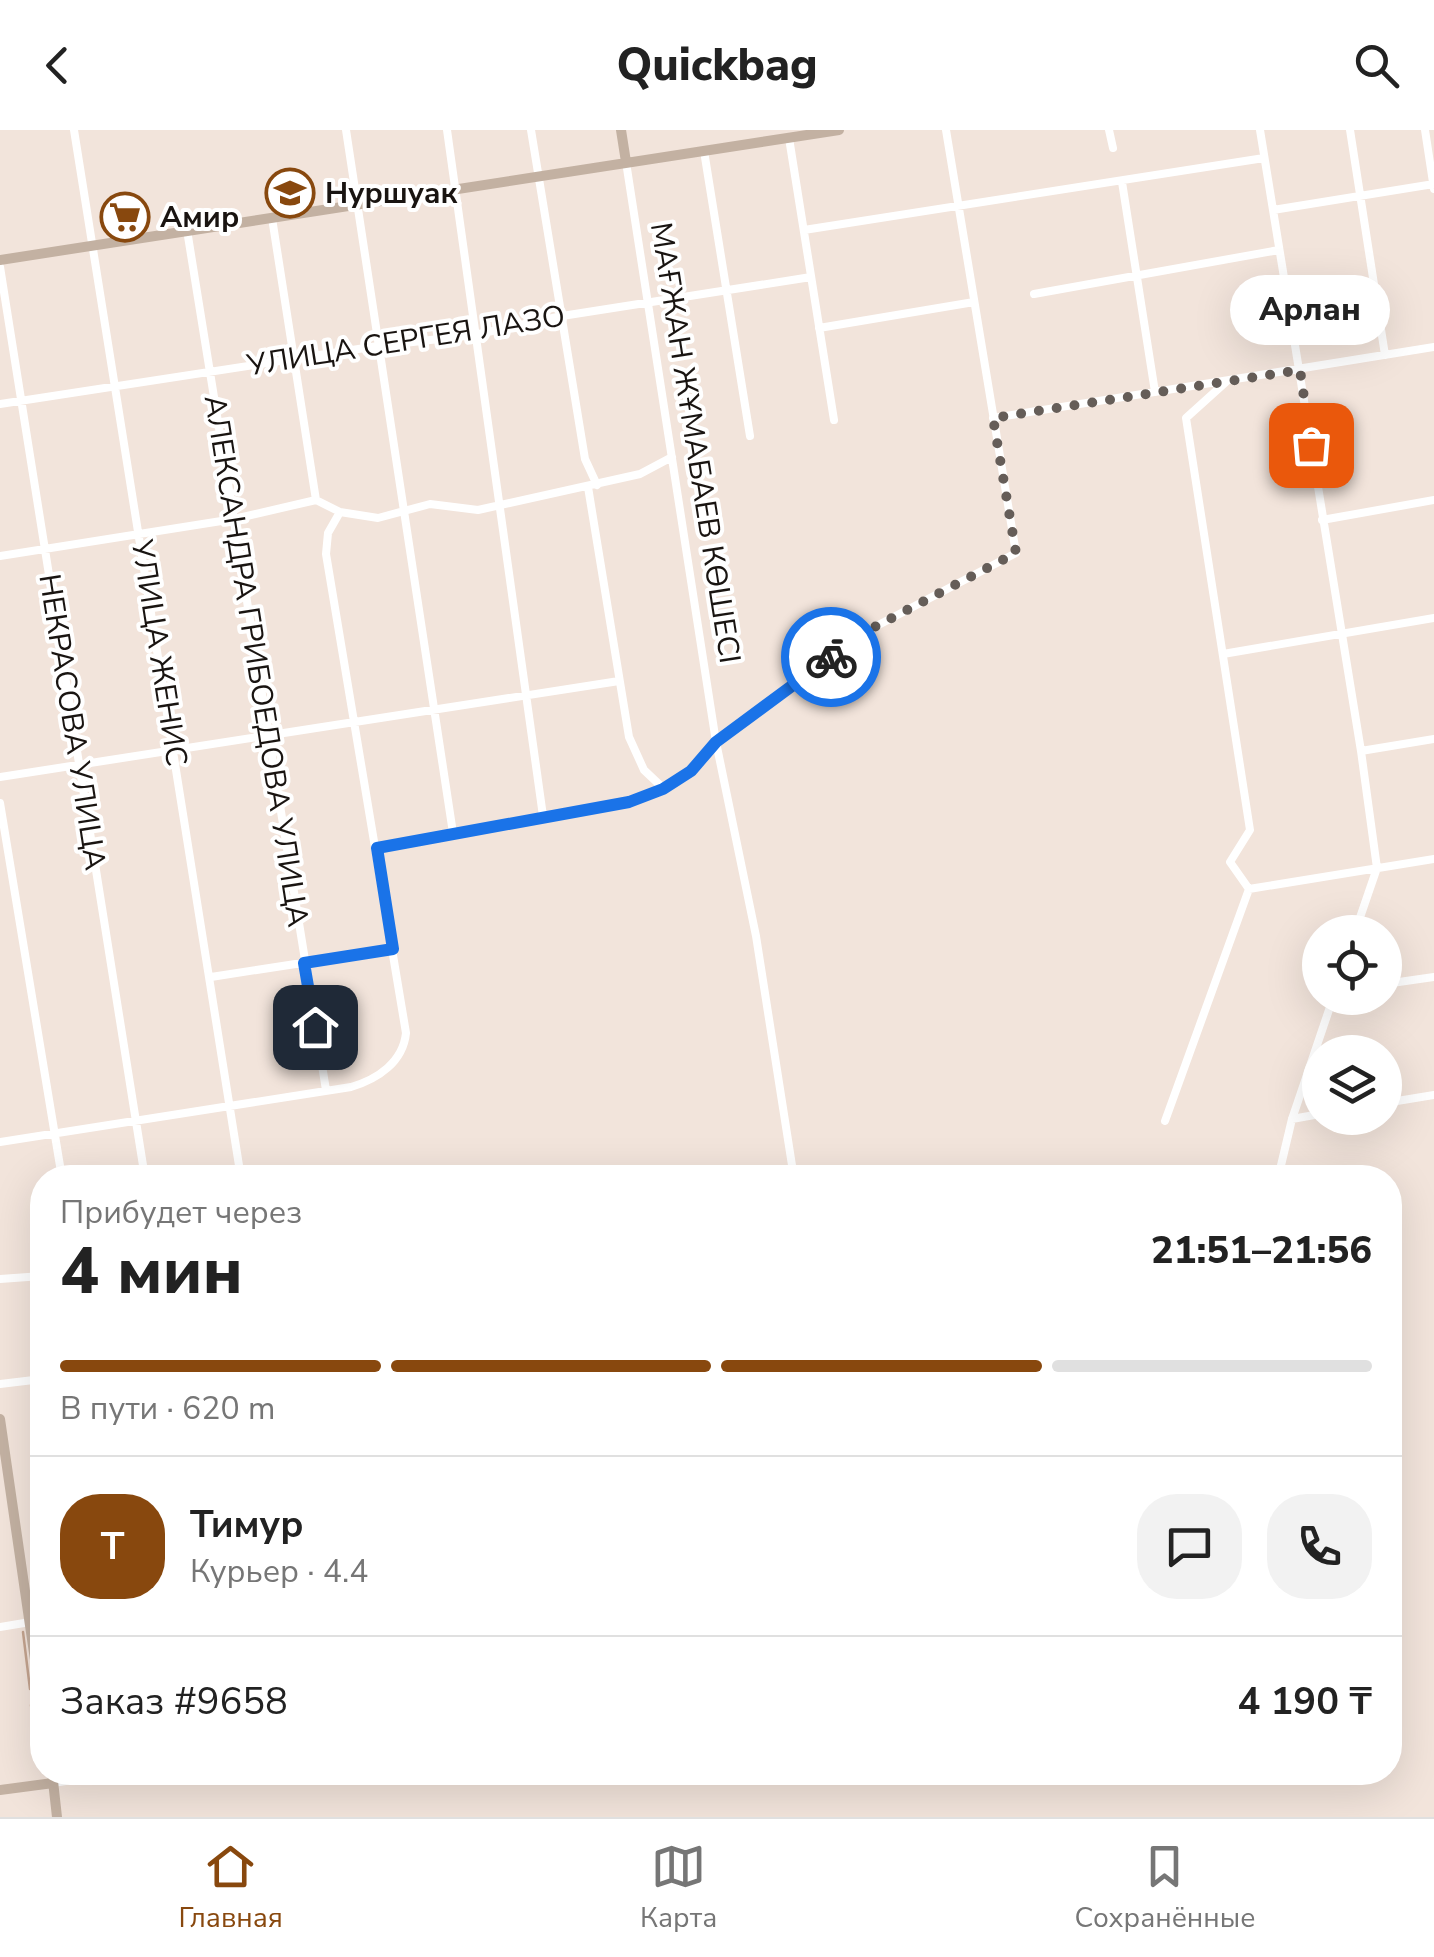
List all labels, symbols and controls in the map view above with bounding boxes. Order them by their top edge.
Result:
text: Quickbag [616,35,818,96]
icon: back [30,38,85,93]
icon: search [1349,38,1404,93]
school or university icon: Нуршуак [264,167,316,219]
place label: Нуршуак [325,173,458,214]
supermarket icon: Амир [99,191,151,243]
place label: Амир [160,197,239,238]
street label: МАҒЖАН ЖҰМАБАЕВ КӨШЕСІ [640,220,750,666]
callout: Арлан [1231,275,1391,345]
text: Арлан [1259,288,1361,331]
street label: УЛИЦА СЕРГЕЯ ЛАЗО [243,296,568,387]
street label: АЛЕКСАНДРА ГРИБОЕДОВА УЛИЦА [194,392,318,930]
pin [1269,403,1354,488]
icon: bag [1284,418,1339,473]
street label: УЛИЦА ЖЕНИС [121,536,197,769]
street label: НЕКРАСОВА УЛИЦА [28,571,116,873]
courier [781,607,881,707]
icon: bike [804,630,859,685]
map controls [1302,915,1402,1135]
button: locate [1302,915,1402,1015]
pin [273,985,358,1070]
icon: home [288,1000,343,1055]
button: layers [1302,1035,1402,1135]
text: Прибудет через [60,1191,302,1234]
text: 21:51–21:56 [1151,1225,1372,1276]
text: 4 мин [60,1227,243,1316]
text: В пути · 620 m [60,1387,275,1430]
button: chat [1137,1494,1242,1599]
button: phone [1267,1494,1372,1599]
text: Тимур [190,1499,303,1550]
text: Т [101,1521,124,1572]
text: Курьер · 4.4 [190,1550,368,1593]
text: Заказ #9658 [60,1676,288,1727]
text: 4 190 ₸ [1237,1676,1372,1727]
tab: Главная [179,1839,283,1937]
tab: Карта [640,1839,717,1937]
tab: Сохранённые [1074,1839,1255,1937]

